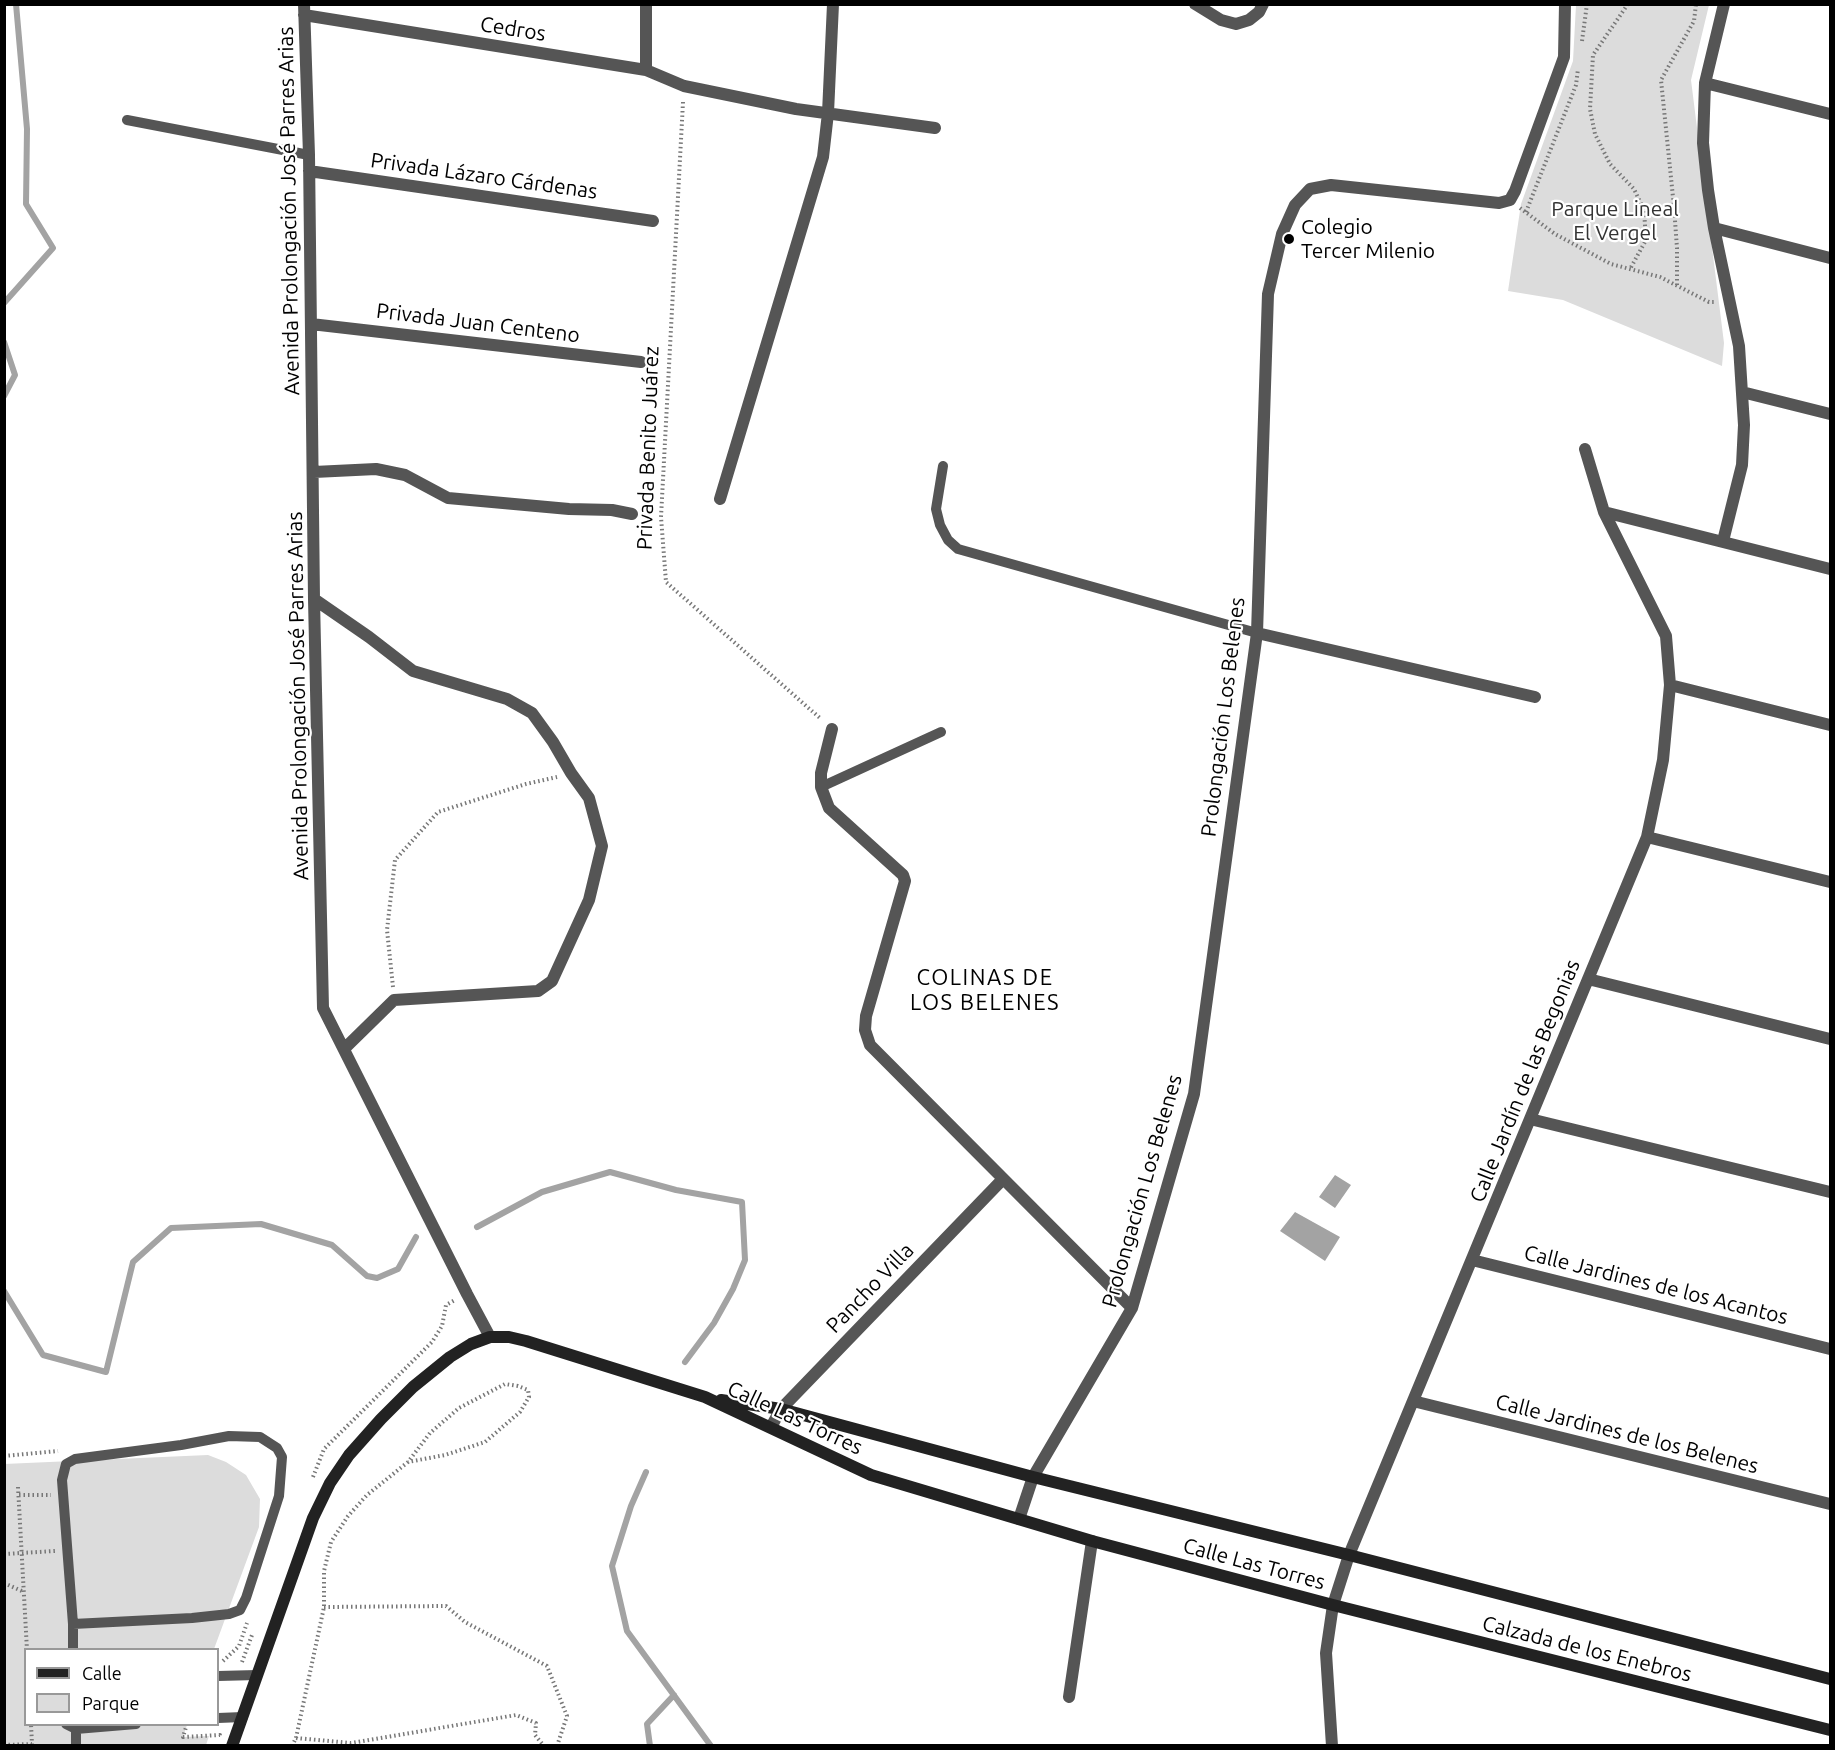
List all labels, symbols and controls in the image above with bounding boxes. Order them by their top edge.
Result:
street label: Cedros [478,11,548,47]
street label: Avenida Prolongación José Parres Arias [273,26,305,396]
street label: Privada Lázaro Cárdenas [369,148,599,204]
park label: Parque Lineal El Vergel [1551,196,1679,246]
place label: Colegio Tercer Milenio [1301,214,1435,264]
marker: Colegio Tercer Milenio [1282,232,1296,246]
street label: Privada Juan Centeno [375,298,581,348]
street label: Privada Benito Juárez [632,346,664,550]
street label: Avenida Prolongación José Parres Arias [282,511,314,881]
street label: Prolongación Los Belenes [1196,596,1250,838]
street label: Calle Jardín de las Begonias [1465,956,1585,1206]
district label: COLINAS DE LOS BELENES [910,965,1060,1016]
street label: Prolongación Los Belenes [1097,1072,1187,1310]
street label: Pancho Villa [821,1238,919,1338]
street label: Calle Jardines de los Acantos [1521,1240,1791,1330]
street label: Calle Las Torres [723,1376,867,1460]
street label: Calle Jardines de los Belenes [1493,1389,1761,1479]
street label: Calle Las Torres [1180,1533,1328,1595]
street label: Calzada de los Enebros [1480,1611,1694,1687]
legend [24,1648,219,1726]
text: Calle [82,1663,122,1683]
text: Parque [82,1693,139,1713]

